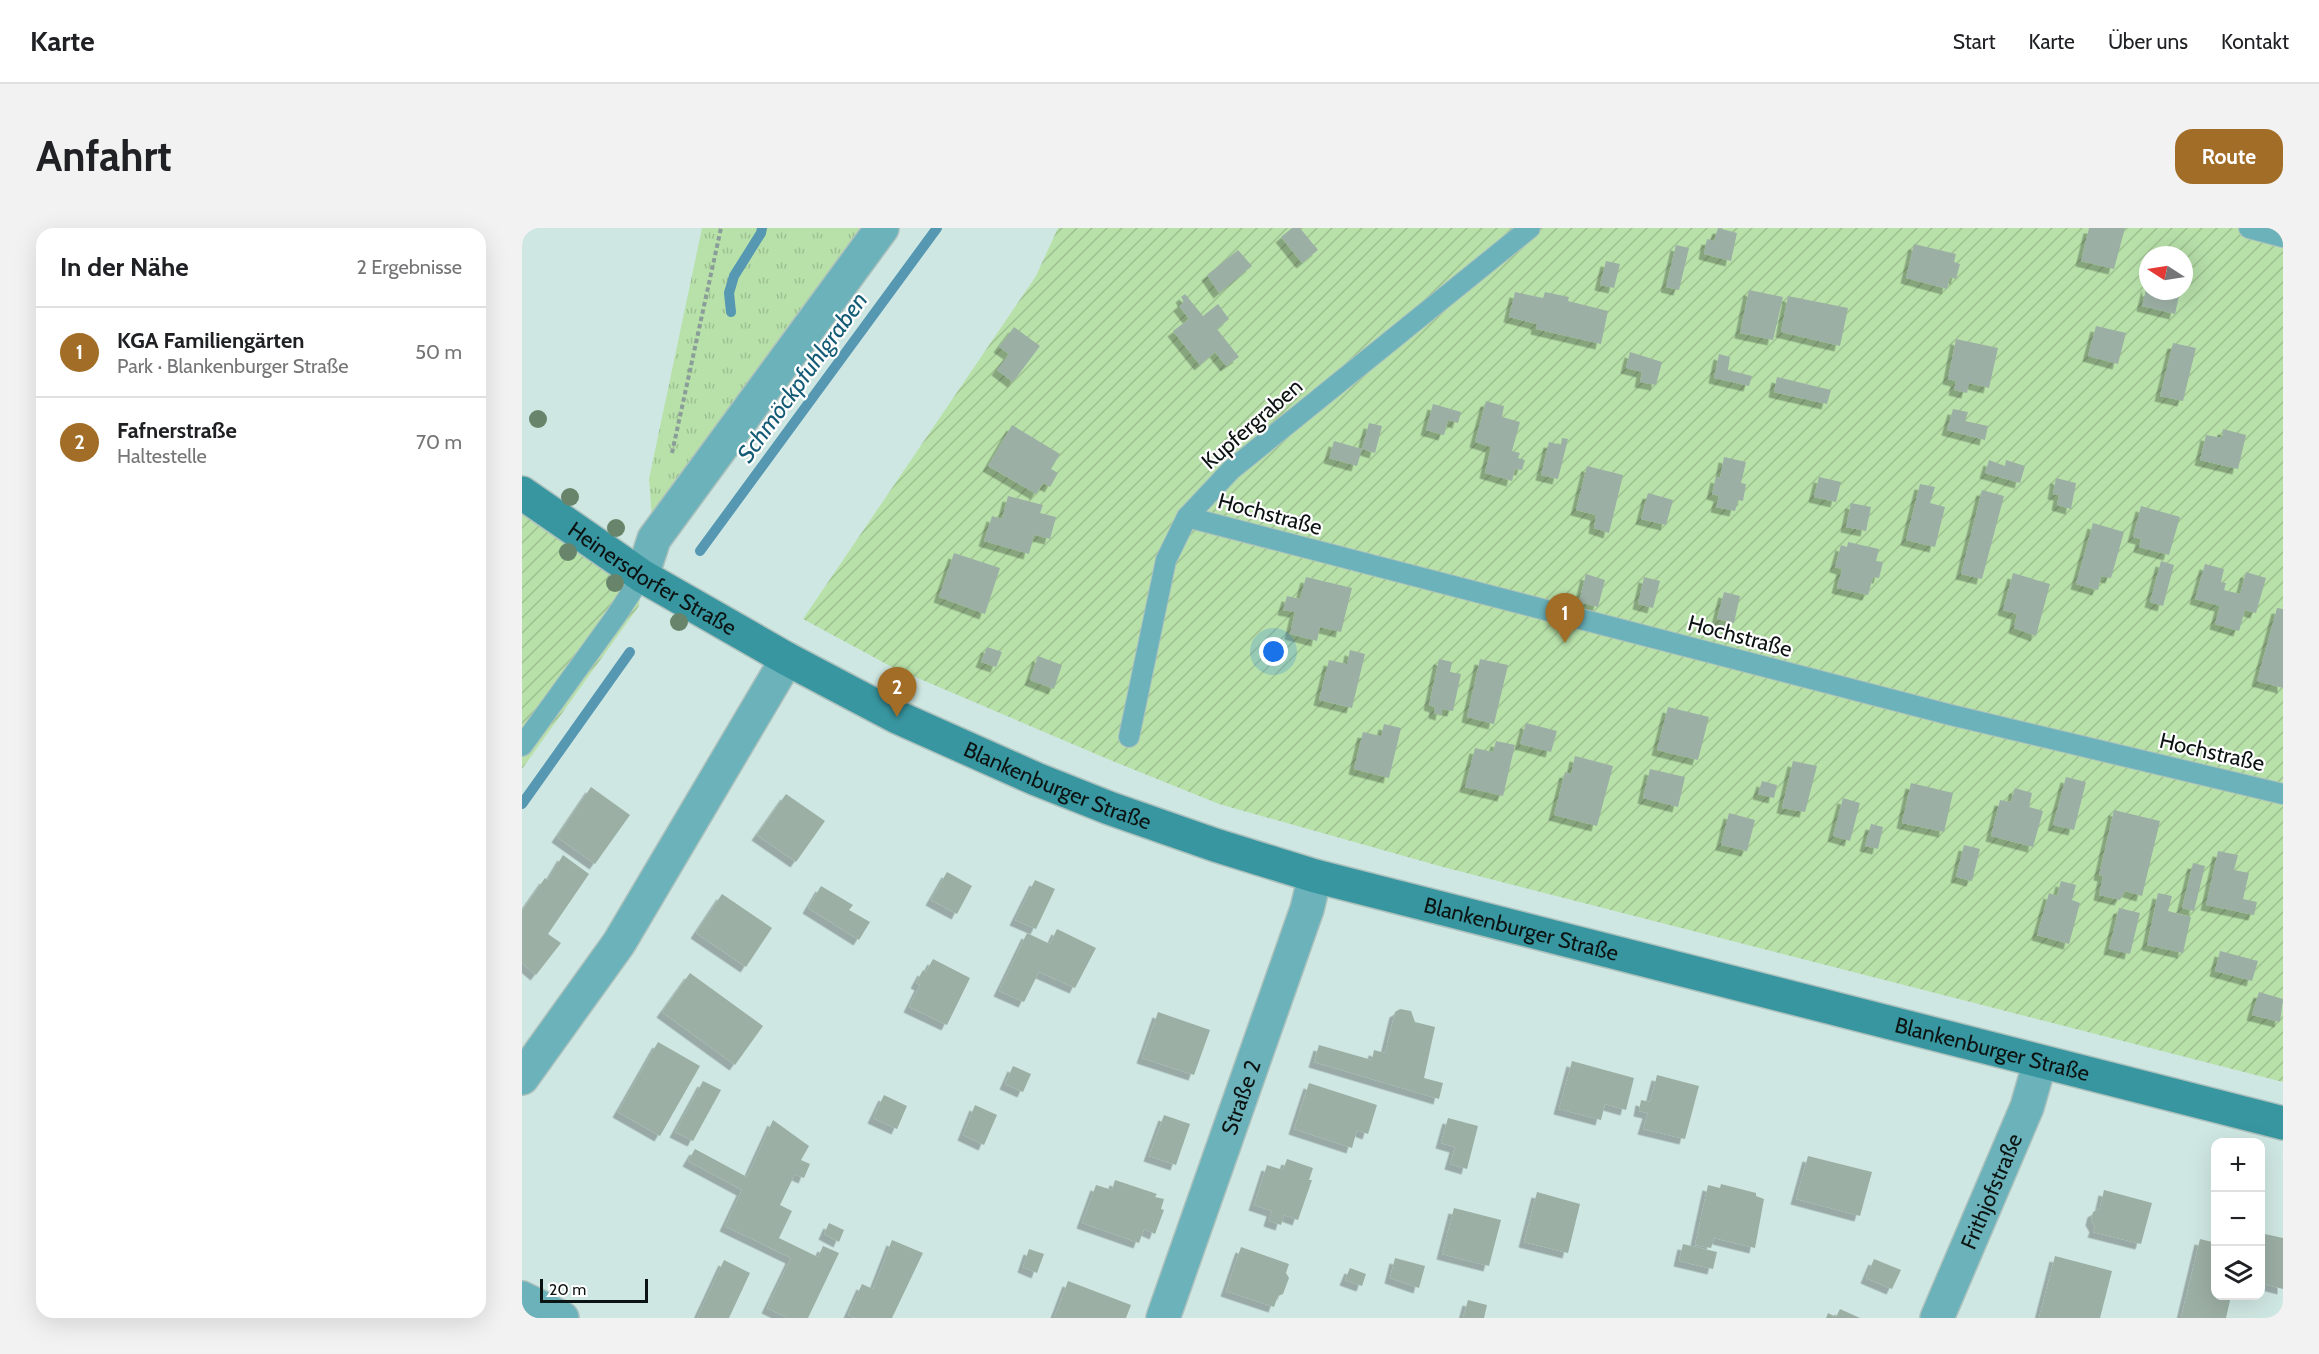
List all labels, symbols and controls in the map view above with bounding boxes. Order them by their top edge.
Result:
text: Karte [30,24,95,58]
text: Start [1953,29,1996,54]
text: Karte [2029,29,2075,54]
text: Über uns [2108,29,2188,54]
text: Kontakt [2221,29,2289,54]
button: Route [2175,129,2283,184]
text: Anfahrt [36,130,172,182]
north arrow [2139,246,2193,300]
text: In der Nähe [60,251,189,283]
text: 2 Ergebnisse [356,255,462,279]
water label: Schmöckpfuhlgraben [731,286,873,468]
text: KGA Familiengärten [117,327,304,354]
text: 1 [76,340,83,364]
text: 50 m [415,340,462,364]
text: Park · Blankenburger Straße [117,354,348,378]
street label: Kupfergraben [1196,373,1308,475]
text: Fafnerstraße [117,417,237,444]
text: 2 [74,430,85,454]
text: 70 m [416,430,462,454]
text: Haltestelle [117,444,207,468]
street label: Hochstraße [1215,487,1325,541]
street label: Heinersdorfer Straße [563,516,741,641]
pin: 1 [1546,594,1584,643]
street label: Hochstraße [1685,609,1795,663]
your location [1259,637,1288,666]
pin: 2 [878,668,916,717]
street label: Hochstraße [2157,727,2267,777]
street label: Blankenburger Straße [960,735,1155,835]
street label: Blankenburger Straße [1421,891,1622,966]
street label: Blankenburger Straße [1892,1011,2092,1087]
street label: Straße 2 [1215,1056,1266,1138]
street label: Frithjofstraße [1955,1129,2028,1253]
map controls [2211,1138,2265,1300]
button: + [2211,1138,2265,1192]
button: − [2211,1192,2265,1246]
button: layers [2211,1246,2265,1300]
scale bar [540,1276,648,1304]
text: 20 m [549,1280,586,1299]

